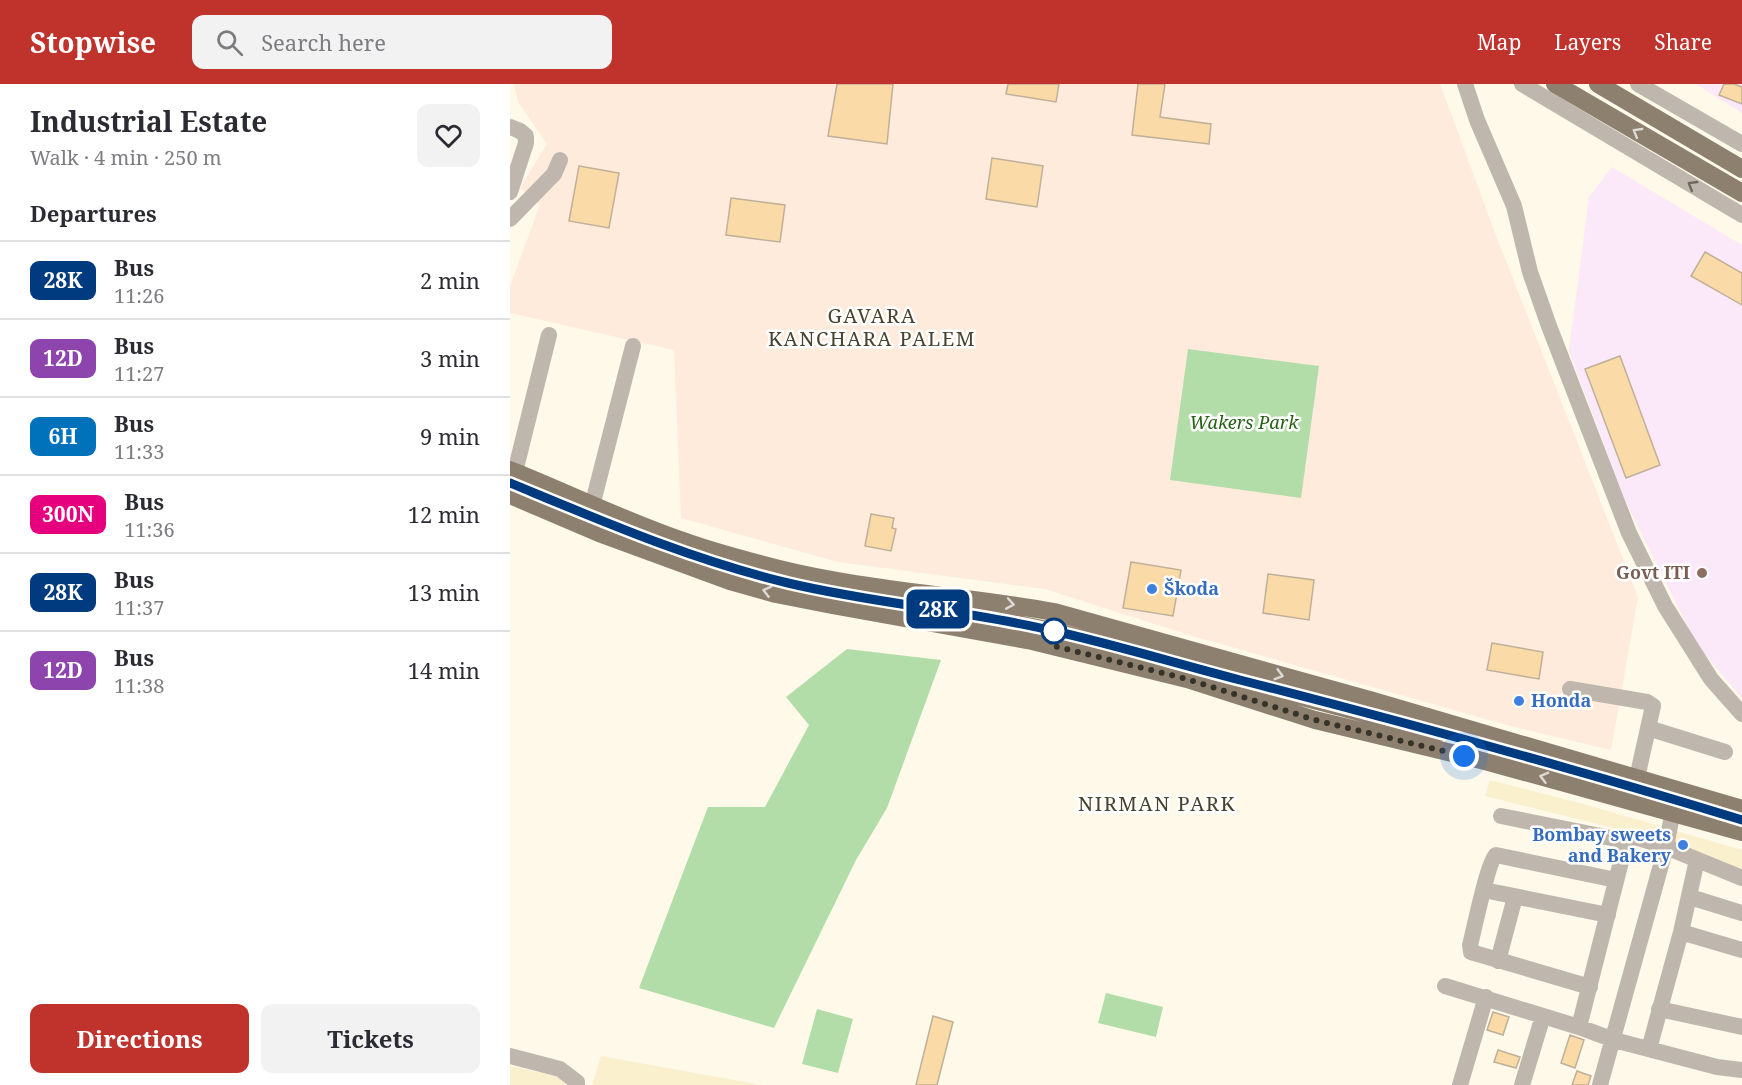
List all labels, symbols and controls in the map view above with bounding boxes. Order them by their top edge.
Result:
search box [192,15,612,69]
text: Stopwise [30,23,156,61]
icon: search [213,26,246,59]
text: Search here [261,27,386,57]
text: Map [1477,28,1521,56]
text: Layers [1554,28,1621,56]
text: Share [1654,28,1712,56]
text: Industrial Estate [30,102,267,140]
button: heart [417,104,480,167]
one-way arrow [1633,128,1643,140]
text: Walk · 4 min · 250 m [30,144,222,171]
one-way arrow [1688,181,1698,192]
text: Departures [30,198,157,228]
text: Bus [114,252,154,282]
text: 2 min [420,265,480,295]
text: 28K [43,266,83,294]
text: 11:26 [114,282,164,309]
district label: GAVARA KANCHARA PALEM [768,302,976,352]
text: Bus [114,330,154,360]
text: 3 min [420,343,480,373]
text: 12D [43,344,83,372]
text: 11:27 [114,360,164,387]
text: Bus [114,408,154,438]
park label: Wakers Park [1190,410,1299,434]
text: 9 min [420,421,480,451]
text: 6H [48,422,78,450]
text: 11:33 [114,438,164,465]
text: Bus [124,486,164,516]
text: 12 min [408,499,480,529]
text: 300N [42,500,94,528]
text: 11:36 [124,516,175,543]
place label: Govt ITI [1616,560,1690,584]
text: Bus [114,564,154,594]
marker: Govt ITI [1695,566,1709,580]
place label: Škoda [1164,576,1219,600]
text: 13 min [408,577,480,607]
text: 28K [43,578,83,606]
marker: Škoda [1145,582,1159,596]
one-way arrow [762,586,772,599]
line badge: 28K [904,590,972,628]
text: 11:37 [114,594,164,621]
text: 28K [918,595,958,623]
one-way arrow [1004,597,1014,610]
unlabelled marker [1041,618,1067,644]
text: Bus [114,642,154,672]
text: 14 min [408,655,480,685]
text: 12D [43,656,83,684]
one-way arrow [1274,667,1284,680]
text: 11:38 [114,672,164,699]
place label: Honda [1531,688,1591,712]
marker: Honda [1512,694,1526,708]
your location [1449,741,1479,771]
one-way arrow [1539,771,1549,784]
district label: NIRMAN PARK [1078,790,1236,817]
place label: Bombay sweets and Bakery [1532,822,1672,867]
marker: Bombay sweets and Bakery [1676,838,1690,852]
button: Directions [30,1004,249,1073]
button: Tickets [261,1004,480,1073]

